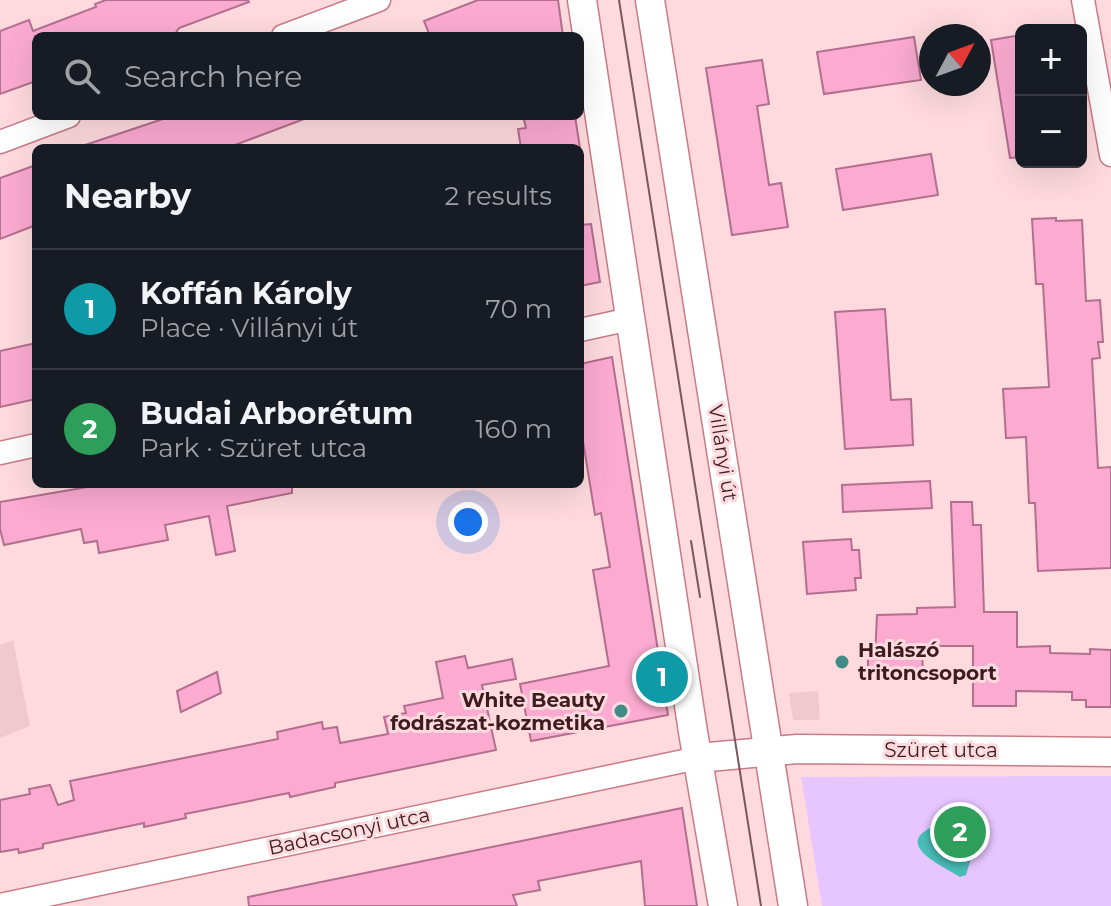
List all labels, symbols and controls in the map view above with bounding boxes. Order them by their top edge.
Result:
north arrow [919,24,991,96]
map controls [1015,24,1087,168]
button: + [1015,24,1087,96]
search box [32,32,584,120]
icon: search [60,54,104,98]
text: Search here [124,58,302,95]
button: − [1015,96,1087,168]
text: Nearby [64,175,191,217]
text: 2 results [444,180,552,212]
text: Koffán Károly [140,275,352,312]
text: 1 [85,293,95,325]
text: 70 m [486,293,552,325]
text: Place · Villányi út [140,312,358,344]
text: Budai Arborétum [140,395,413,432]
street label: Villányi út [704,403,742,503]
text: 2 [82,413,98,445]
text: 160 m [475,413,552,445]
text: Park · Szüret utca [140,432,367,464]
your location [448,502,488,542]
place label: Halászó tritoncsoport [858,638,997,685]
pin: 1 [636,647,688,707]
marker: Halászó tritoncsoport [833,653,851,671]
place label: White Beauty fodrászat-kozmetika [390,688,606,735]
marker: White Beauty fodrászat-kozmetika [612,702,630,720]
street label: Szüret utca [884,738,998,762]
street label: Badacsonyi utca [266,802,432,860]
pin: 2 [934,802,986,862]

